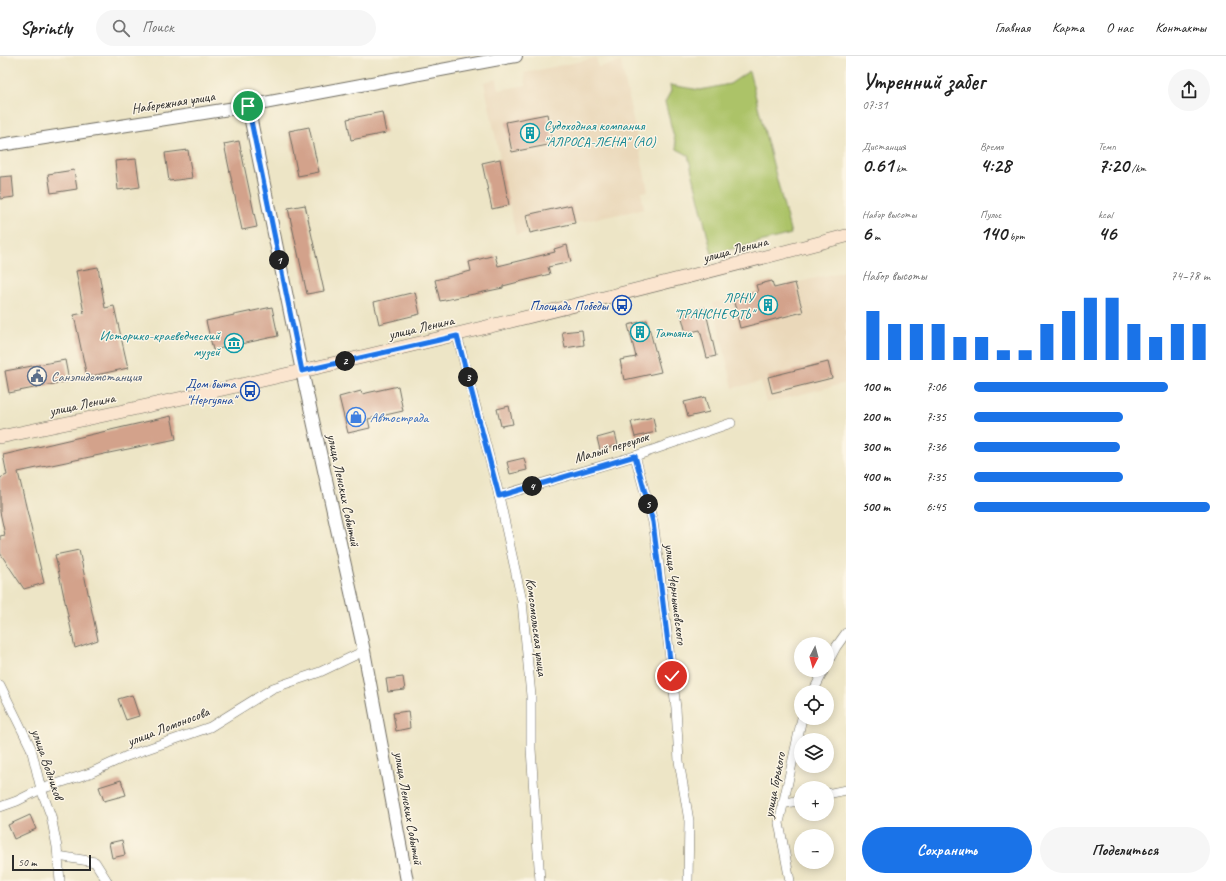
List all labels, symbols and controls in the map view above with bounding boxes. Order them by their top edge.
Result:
search box [96,10,376,46]
text: Sprintly [20,16,72,40]
icon: search [110,17,132,39]
text: Поиск [142,18,174,37]
text: Главная [995,19,1030,36]
text: Карта [1052,19,1084,36]
text: О нас [1106,19,1133,36]
text: Контакты [1155,19,1206,36]
text: Утренний забег [862,68,985,96]
button: share [1168,69,1210,111]
street label: Набережная улица [130,87,217,117]
pin [231,89,265,123]
icon: arrive [237,95,259,117]
text: 07:31 [862,97,888,113]
place label: Судоходная компания "АЛРОСА-ЛЕНА" (АО) [544,117,657,150]
building icon: Судоходная компания "АЛРОСА-ЛЕНА" (АО) [519,122,541,144]
text: Дистанция [862,139,906,153]
text: Время [980,139,1003,153]
text: Темп [1098,139,1116,153]
text: 0.61 [862,153,893,178]
text: 4:28 [980,153,1011,178]
text: 7:20 [1098,153,1129,178]
text: km [893,161,907,175]
text: /km [1129,161,1146,175]
text: Набор высоты [862,207,917,221]
text: Пульс [980,207,1001,221]
text: kcal [1098,207,1113,221]
text: 6 [862,221,871,246]
text: 140 [980,221,1007,246]
text: 46 [1098,221,1116,246]
text: m [871,229,880,243]
text: bpm [1007,229,1025,243]
street label: улица Ленина [700,232,771,267]
pin: 1 [269,250,289,270]
text: 1 [277,253,281,267]
text: Набор высоты [862,268,927,284]
text: 74–78 m [1170,268,1210,284]
place label: ЛРНУ "ТРАНСНЕФТЬ" [674,289,757,322]
bus stop icon: Площадь Победы [611,294,633,316]
building icon: ЛРНУ "ТРАНСНЕФТЬ" [757,294,779,316]
place label: Площадь Победы [530,297,610,314]
street label: улица Ленина [386,311,457,343]
building icon: Татьяна [629,321,651,343]
place label: Татьяна [654,324,693,341]
place label: Историко-краеведческий музей [100,327,221,360]
museum icon: Историко-краеведческий музей [223,332,245,354]
pin: 2 [335,351,355,371]
text: 2 [343,354,347,368]
public building icon: Санэпидемстанция [26,365,48,387]
pin: 3 [458,367,478,387]
place label: Санэпидемстанция [51,368,143,385]
text: 3 [466,370,470,384]
place label: Дом быта "Нергуяна" [185,375,239,408]
text: 100 m [862,379,890,395]
text: 7:06 [926,379,946,395]
bus stop icon: Дом быта "Нергуяна" [239,380,261,402]
street label: улица Ленина [47,389,118,420]
shop icon: Автострада [345,406,367,428]
place label: Автострада [370,409,430,426]
text: 200 m [862,409,890,425]
text: 7:35 [926,409,946,425]
street label: Малый переулок [572,428,652,467]
street label: улица Ленских Событий [323,431,364,549]
text: 300 m [862,439,890,455]
text: 7:36 [926,439,946,455]
text: 400 m [862,469,890,485]
text: 7:35 [926,469,946,485]
pin: 4 [522,476,542,496]
text: 4 [530,479,534,493]
pin: 5 [638,494,658,514]
text: 5 [646,497,650,511]
text: 500 m [862,499,890,515]
text: 6:45 [926,499,946,515]
street label: улица Чернышевского [661,542,690,647]
street label: Комсомольская улица [522,577,551,678]
north arrow [794,637,834,677]
map controls [794,637,834,869]
pin [655,659,689,693]
icon: check [661,665,683,687]
button: locate [794,685,834,725]
street label: улица Ломоносова [124,703,213,750]
street label: улица Водников [27,726,68,804]
button: layers [794,733,834,773]
street label: улица Ленских Событий [390,749,427,867]
street label: улица Горького [760,750,789,820]
button: + [794,781,834,821]
button: Сохранить [862,827,1032,873]
button: Поделиться [1040,827,1210,873]
button: − [794,829,834,869]
scale bar [12,853,91,872]
text: 50 m [18,855,37,869]

